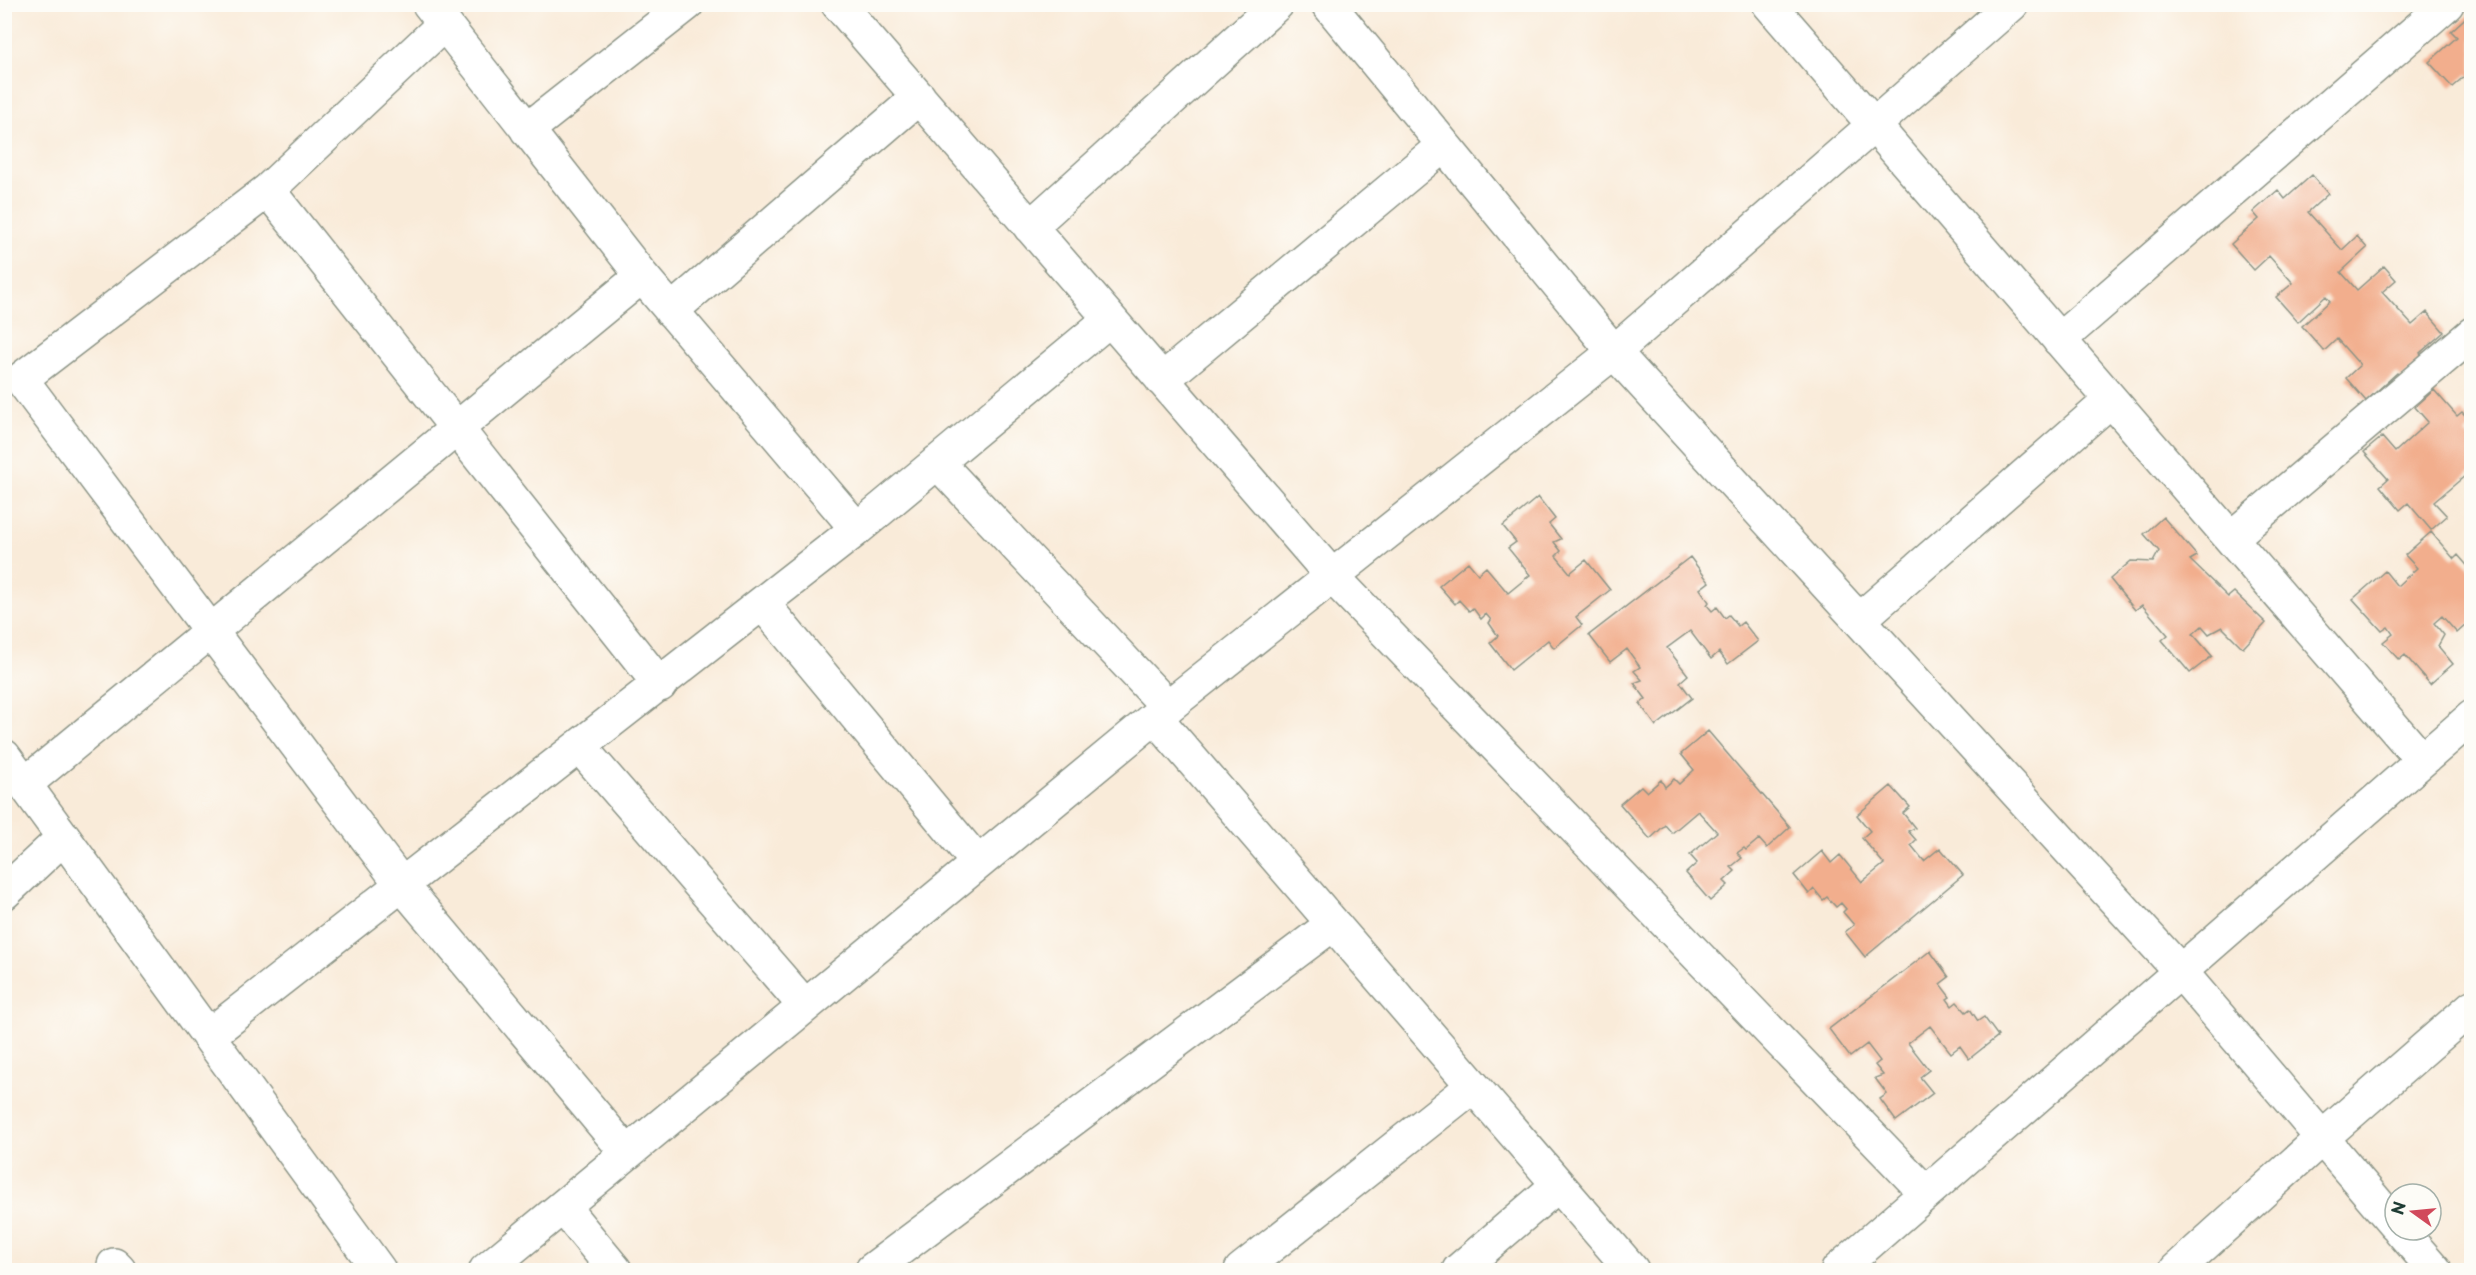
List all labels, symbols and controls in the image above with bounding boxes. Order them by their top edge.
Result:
north arrow [2383,1182,2443,1242]
text: N [2384,1199,2411,1217]

